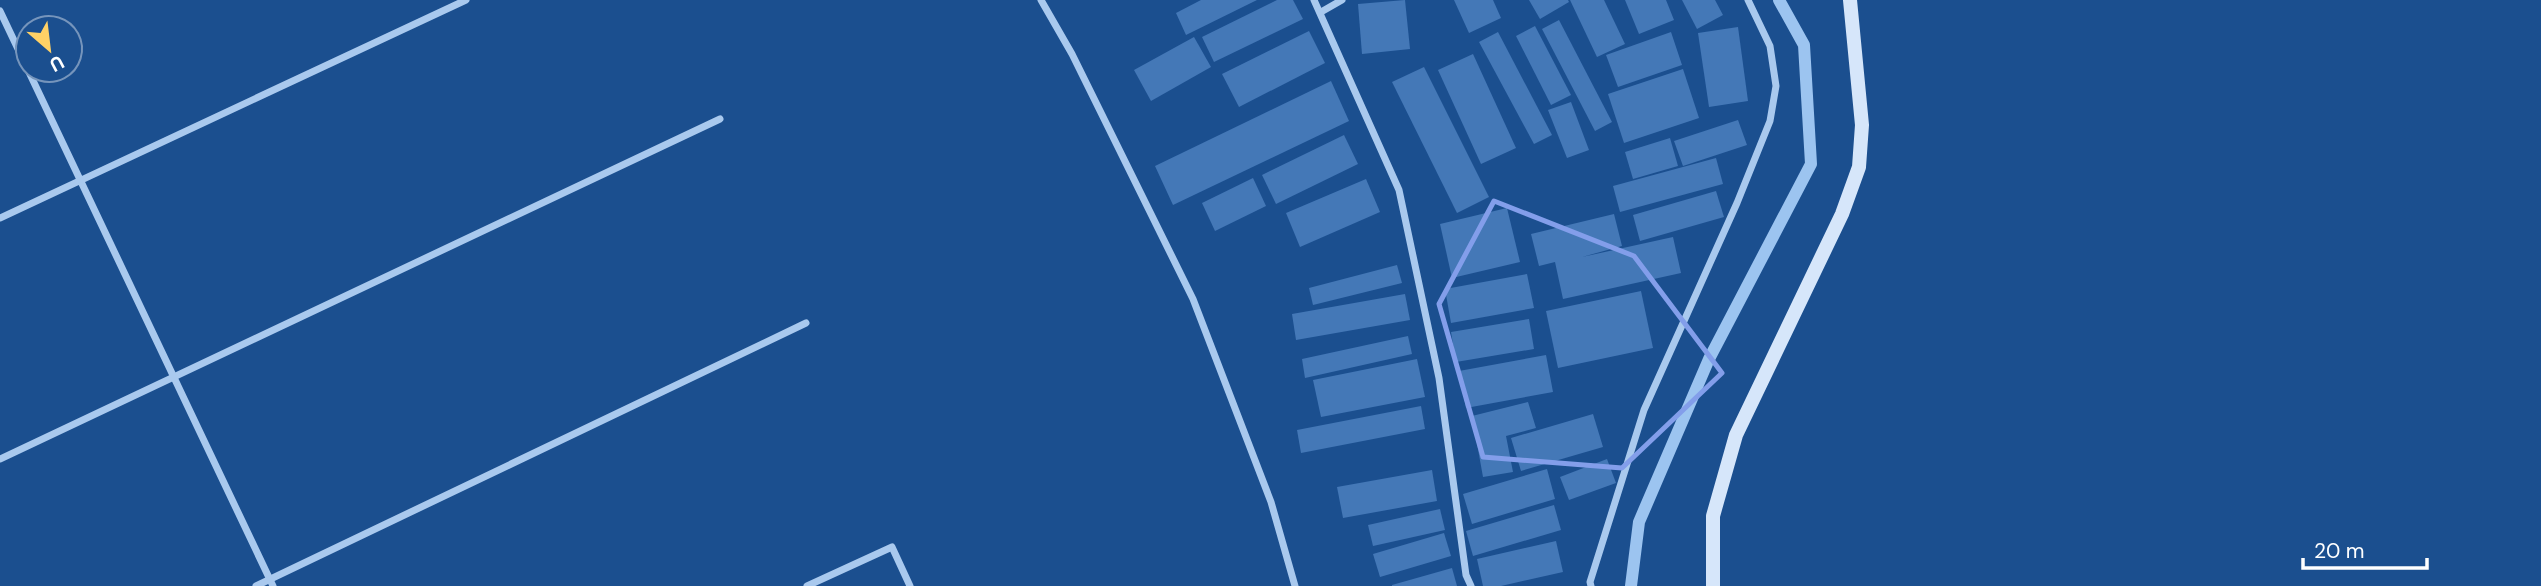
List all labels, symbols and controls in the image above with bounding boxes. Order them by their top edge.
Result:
north arrow [14,14,84,84]
text: U [45,49,68,78]
scale bar [2303,526,2427,570]
text: 20 m [2314,537,2365,565]

